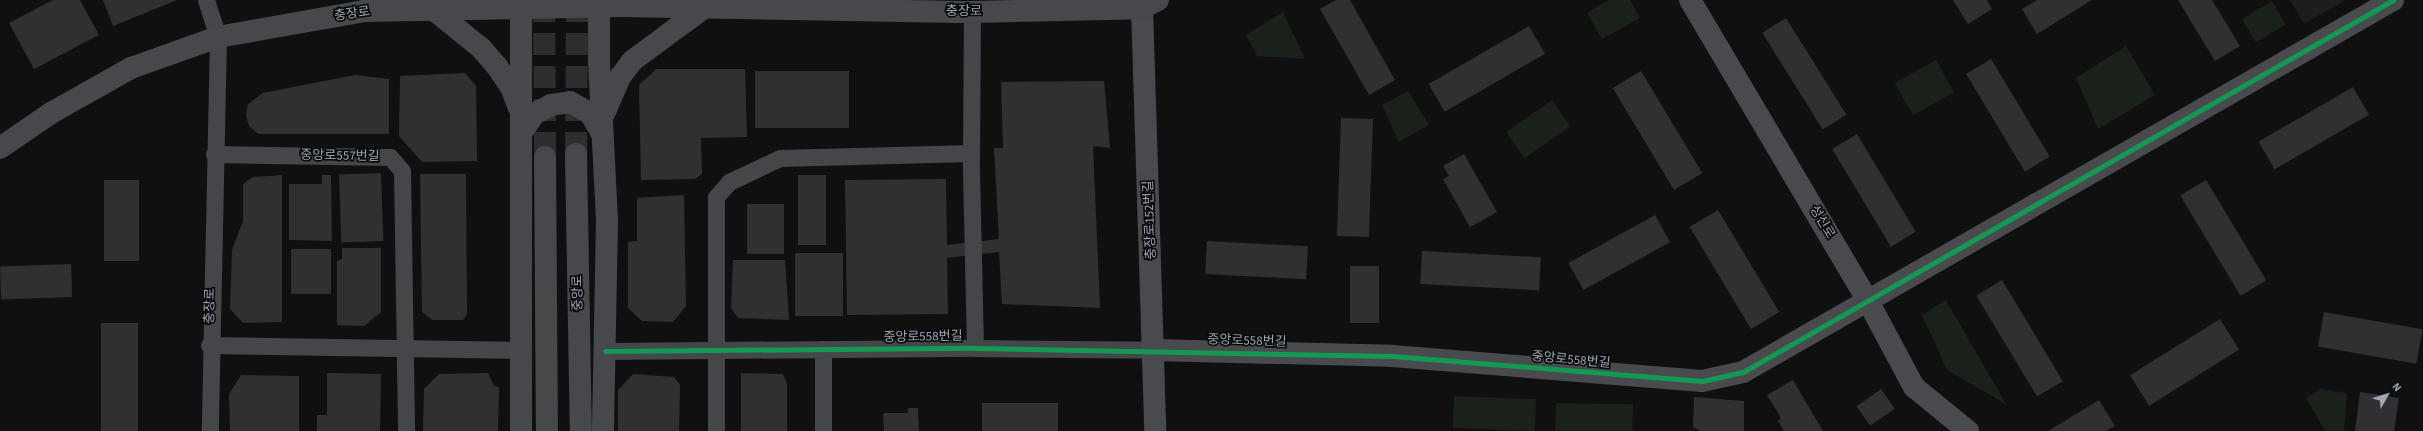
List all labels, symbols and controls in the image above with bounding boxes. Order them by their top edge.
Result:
street label: 충장로 [946,3,982,19]
street label: 충장로 [333,4,371,24]
street label: 중앙로557번길 [300,148,380,164]
street label: 충장로152번길 [1141,180,1159,260]
street label: 성신로 [1806,203,1838,241]
street label: 중앙로 [570,275,586,311]
street label: 충장로 [202,288,218,324]
street label: 중앙로558번길 [883,329,963,345]
street label: 중앙로558번길 [1207,332,1287,350]
street label: 중앙로558번길 [1531,349,1611,371]
north arrow [2367,375,2407,415]
text: N [2389,380,2405,395]

